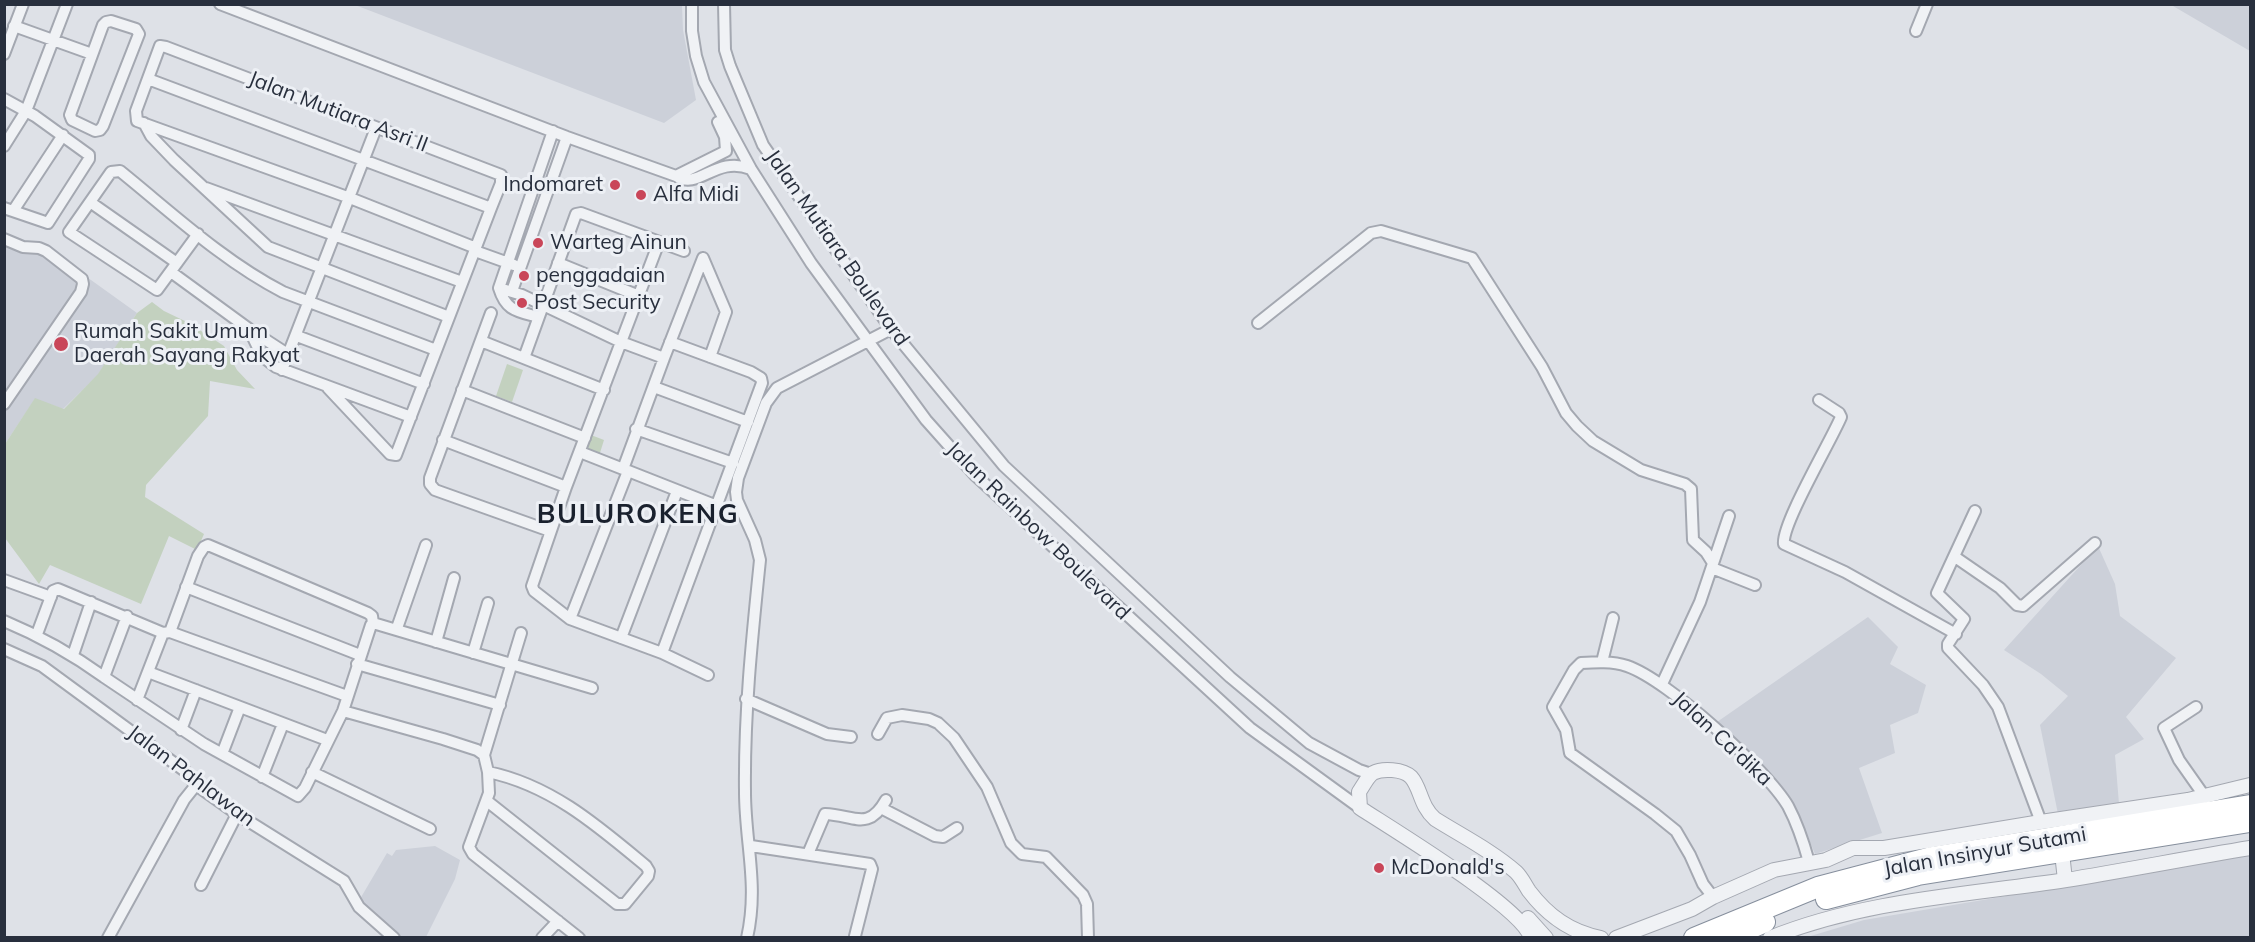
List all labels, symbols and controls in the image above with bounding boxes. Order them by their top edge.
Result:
street label: Jalan Mutiara Asri II [245,66,431,158]
street label: Jalan Mutiara Boulevard [760,145,914,351]
place label: Indomaret [503,172,603,198]
marker: Indomaret [608,178,622,192]
place label: Alfa Midi [653,182,739,208]
marker: Alfa Midi [634,188,648,202]
place label: Warteg Ainun [550,230,687,256]
marker: Warteg Ainun [531,236,545,250]
place label: penggadaian [536,263,665,289]
marker: penggadaian [517,269,531,283]
place label: Post Security [534,290,661,316]
marker: Post Security [515,296,529,310]
place label: Rumah Sakit Umum Daerah Sayang Rakyat [74,319,300,369]
marker: Rumah Sakit Umum Daerah Sayang Rakyat [52,335,70,353]
street label: Jalan Rainbow Boulevard [941,437,1135,625]
district label: BULUROKENG [537,499,739,531]
street label: Jalan Ca'dika [1667,686,1777,792]
street label: Jalan Pahlawan [122,720,260,832]
street label: Jalan Insinyur Sutami [1882,822,2088,882]
place label: McDonald's [1391,855,1505,881]
marker: McDonald's [1372,861,1386,875]

